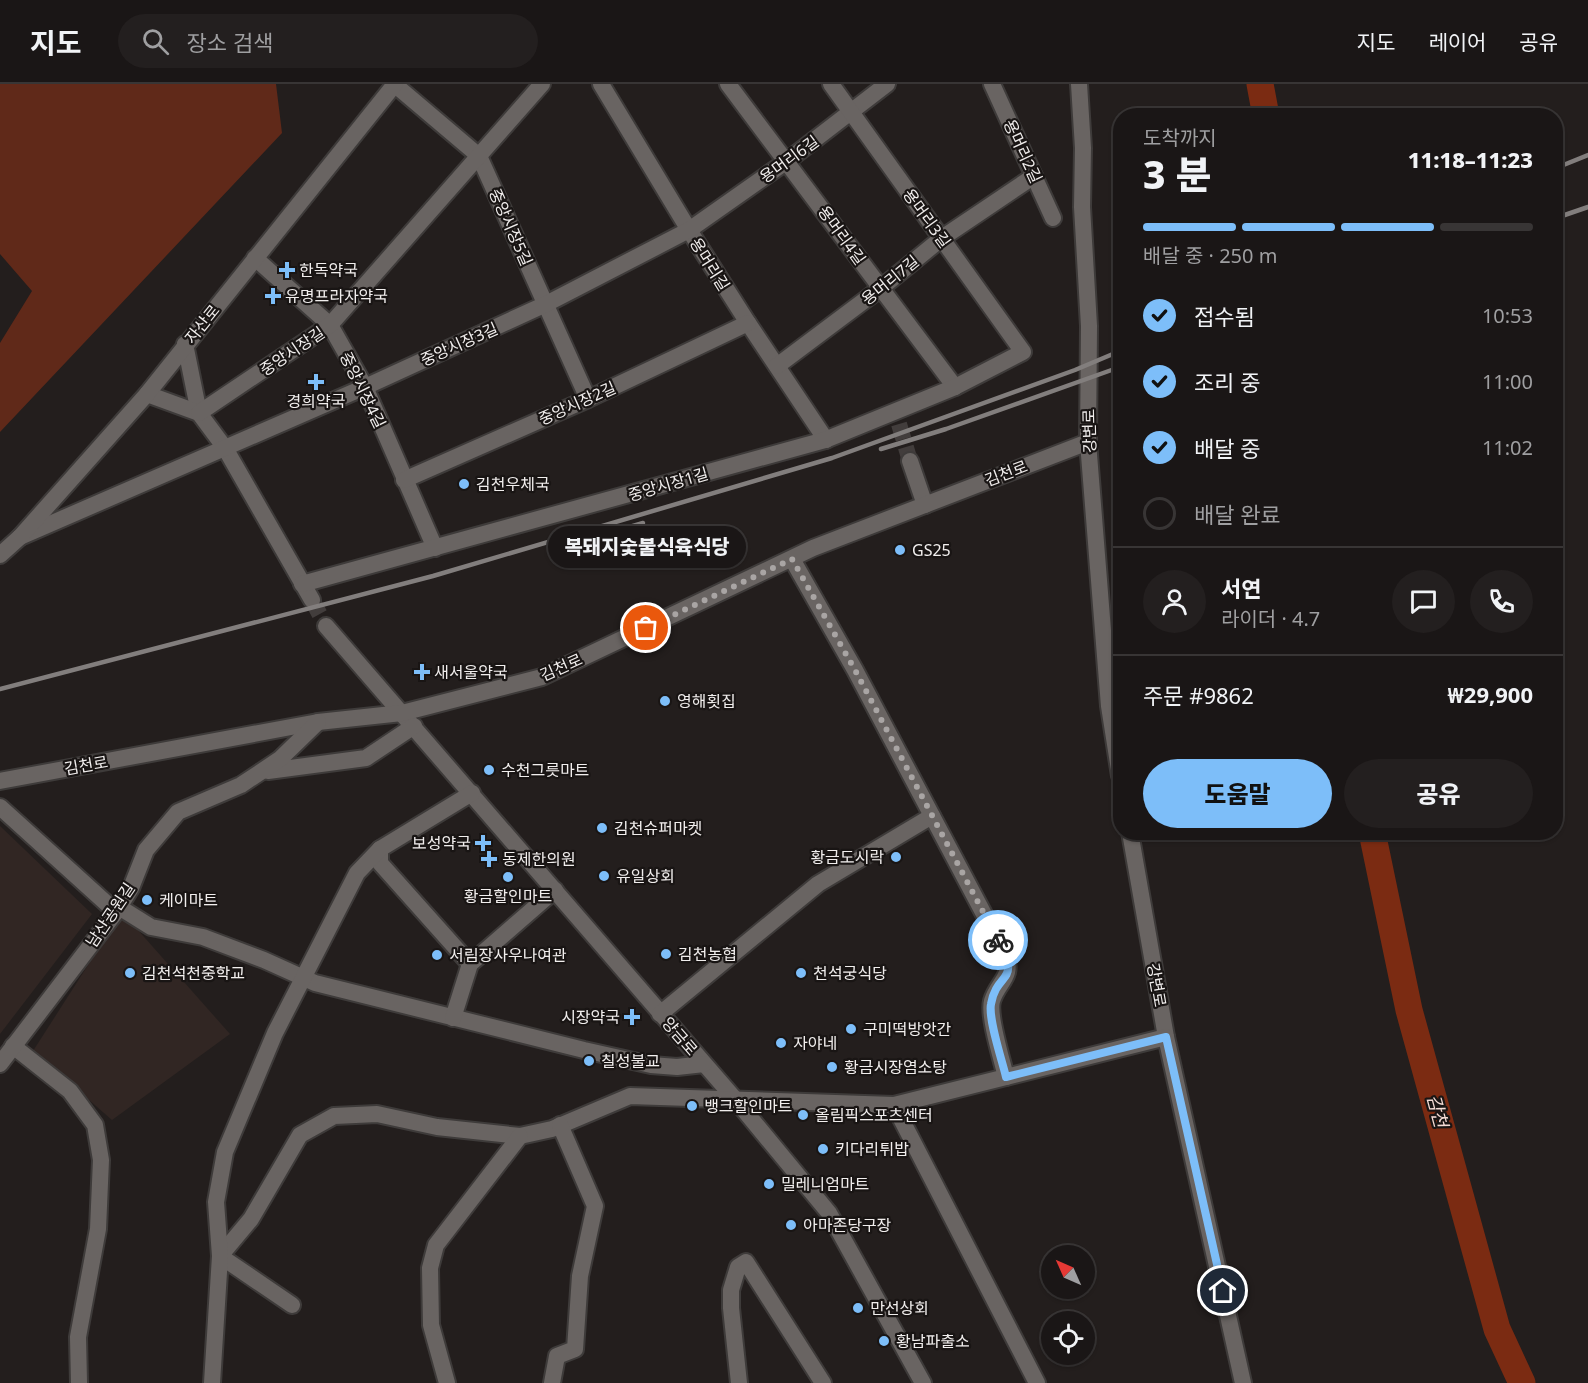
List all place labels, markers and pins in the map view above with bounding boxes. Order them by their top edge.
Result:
place label: 한독약국 [299,259,358,281]
marker: 한독약국 [280,263,294,277]
place label: 유명프라자약국 [285,285,388,307]
marker: 유명프라자약국 [266,289,280,303]
marker: 경희약국 [309,375,323,389]
place label: 경희약국 [287,390,345,412]
place label: 김천우체국 [476,473,550,495]
marker: 김천우체국 [457,477,471,491]
callout: 복돼지숯불식육식당 [547,526,745,568]
place label: GS25 [912,539,951,561]
marker: GS25 [893,543,907,557]
pin [620,602,671,653]
place label: 새서울약국 [434,661,508,683]
marker: 새서울약국 [415,665,429,679]
place label: 영해횟집 [677,690,736,712]
marker: 영해횟집 [658,694,672,708]
place label: 수천그릇마트 [501,759,589,781]
marker: 수천그릇마트 [482,763,496,777]
place label: 김천슈퍼마켓 [614,817,702,839]
marker: 김천슈퍼마켓 [595,821,609,835]
place label: 보성약국 [412,832,471,854]
marker: 보성약국 [476,836,490,850]
place label: 황금도시락 [810,846,884,868]
place label: 동제한의원 [502,848,576,870]
marker: 동제한의원 [480,850,498,868]
marker: 황금도시락 [889,850,903,864]
place label: 유일상회 [616,865,675,887]
marker: 유일상회 [597,869,611,883]
marker: 황금할인마트 [501,870,515,884]
place label: 황금할인마트 [464,885,552,907]
place label: 케이마트 [159,889,218,911]
marker: 케이마트 [140,893,154,907]
place label: 김천농협 [678,943,737,965]
place label: 서림장사우나여관 [449,944,567,966]
marker: 김천농협 [659,947,673,961]
marker: 서림장사우나여관 [430,948,444,962]
place label: 김천석천중학교 [142,962,245,984]
place label: 천석궁식당 [813,962,887,984]
marker: 김천석천중학교 [123,966,137,980]
marker: 천석궁식당 [794,966,808,980]
place label: 시장약국 [561,1006,620,1028]
marker: 시장약국 [625,1010,639,1024]
place label: 구미떡방앗간 [863,1018,952,1040]
marker: 구미떡방앗간 [844,1022,858,1036]
place label: 자야네 [793,1032,837,1054]
marker: 자야네 [774,1036,788,1050]
place label: 칠성불교 [601,1050,660,1072]
marker: 칠성불교 [582,1054,596,1068]
place label: 황금시장염소탕 [844,1056,947,1078]
marker: 황금시장염소탕 [825,1060,839,1074]
place label: 뱅크할인마트 [704,1095,792,1117]
marker: 뱅크할인마트 [685,1099,699,1113]
place label: 올림픽스포츠센터 [815,1104,933,1126]
marker: 올림픽스포츠센터 [796,1108,810,1122]
place label: 키다리튀밥 [835,1138,909,1160]
marker: 키다리튀밥 [816,1142,830,1156]
place label: 밀레니엄마트 [781,1173,869,1195]
marker: 밀레니엄마트 [762,1177,776,1191]
place label: 아마존당구장 [803,1214,892,1236]
marker: 아마존당구장 [784,1218,798,1232]
pin [1197,1265,1248,1316]
place label: 만선상회 [870,1297,929,1319]
marker: 만선상회 [851,1301,865,1315]
place label: 황남파출소 [896,1330,970,1352]
marker: 황남파출소 [877,1334,891,1348]

